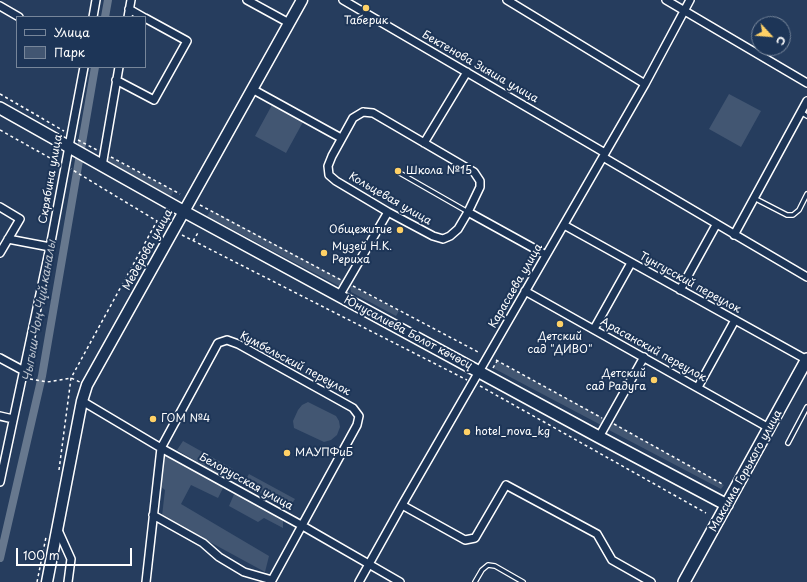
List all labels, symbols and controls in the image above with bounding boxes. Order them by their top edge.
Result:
marker: Таберик [361,3,371,13]
place label: Таберик [344,14,388,28]
legend [16,16,146,68]
north arrow [751,16,791,56]
text: Улица [54,23,90,41]
street label: Бектенова Зияша улица [419,28,541,106]
text: С [772,34,791,48]
text: Парк [54,43,85,61]
street label: Скрябина улица [37,133,65,225]
place label: Школа №15 [406,164,472,178]
marker: Школа №15 [393,166,403,176]
street label: Кольцевая улица [346,170,434,228]
street label: Медерова улица [120,207,176,293]
place label: Общежитие [329,223,392,237]
marker: Общежитие [395,225,405,235]
water label: Чыгыш Чоң Чүй каналы [20,239,60,383]
place label: Музей Н.К. Рериха [332,240,392,266]
street label: Карасаева улица [486,241,546,331]
marker: Музей Н.К. Рериха [319,248,329,258]
street label: Тунгусский переулок [637,250,743,316]
street label: Юнусалиева Болот көчөсү [342,294,474,372]
street label: Арасанский переулок [598,315,708,385]
marker: Детский сад "ДИВО" [555,319,565,329]
street label: Кумбельский переулок [237,329,353,399]
place label: Детский сад "ДИВО" [527,330,593,356]
place label: Детский сад Радуга [586,367,646,393]
marker: Детский сад Радуга [649,375,659,385]
street label: Максима Горького улица [707,408,785,534]
place label: ГОМ №4 [161,412,210,426]
marker: ГОМ №4 [148,414,158,424]
place label: hotel_nova_kg [475,425,550,439]
marker: hotel_nova_kg [462,427,472,437]
place label: МАУПФиБ [295,446,353,460]
marker: МАУПФиБ [282,448,292,458]
street label: Белорусская улица [197,451,295,513]
scale bar [18,540,134,566]
text: 100 m [23,546,60,564]

